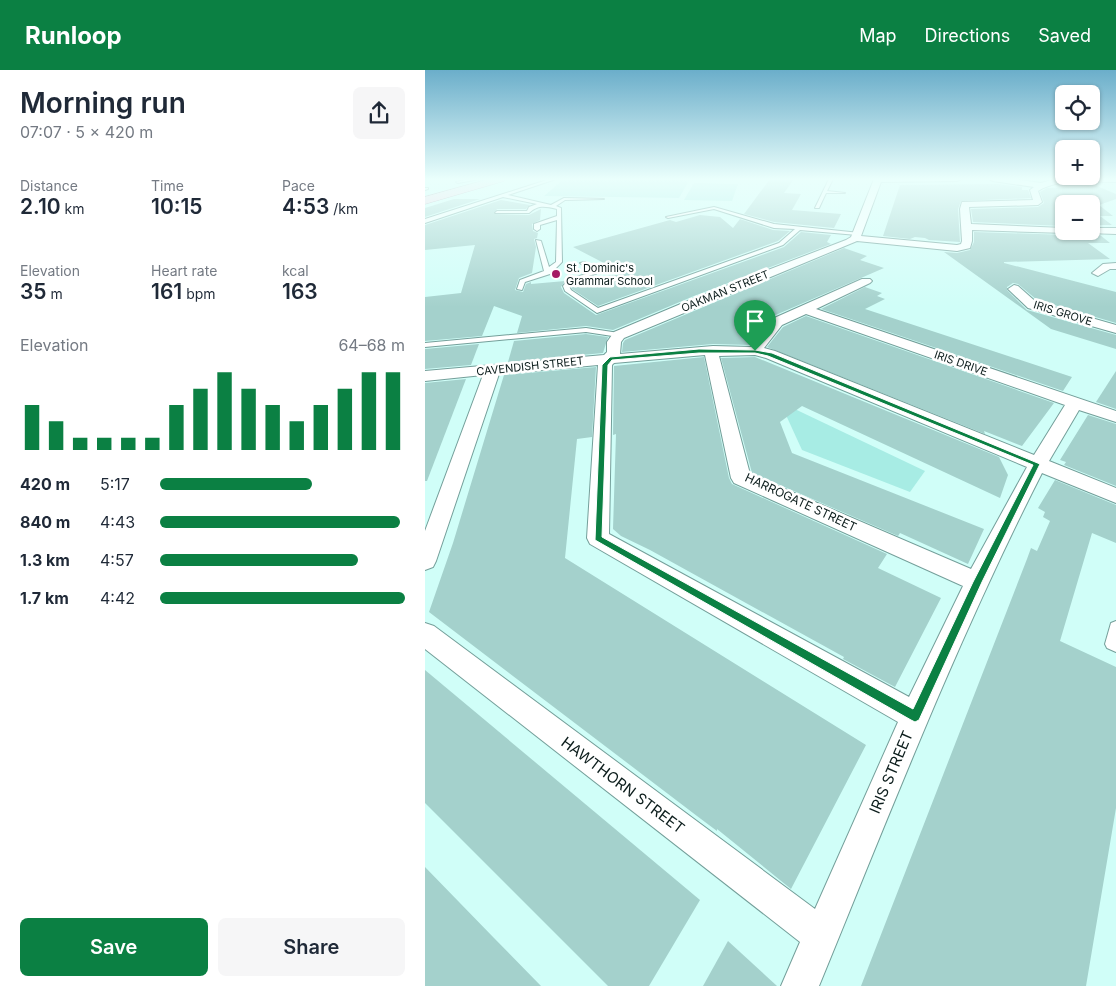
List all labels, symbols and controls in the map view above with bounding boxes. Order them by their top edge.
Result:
text: Runloop [25,21,122,50]
text: Map [859,25,897,46]
text: Directions [925,25,1010,46]
text: Saved [1038,25,1091,46]
map controls [1055,85,1100,240]
button: locate [1055,85,1100,130]
text: Morning run [20,86,186,120]
button: share [353,87,405,139]
text: 07:07 · 5 × 420 m [20,122,153,142]
button: + [1055,140,1100,185]
text: Distance [20,177,78,194]
text: Time [151,177,184,194]
text: Pace [282,177,315,194]
text: 2.10 [20,194,61,219]
text: 10:15 [151,194,203,219]
text: 4:53 [282,194,329,219]
button: − [1055,195,1100,240]
text: km [61,200,85,217]
text: /km [329,200,358,217]
place label: St. Dominic's Grammar School [566,261,653,288]
text: Elevation [20,262,80,279]
text: Heart rate [151,262,217,279]
text: kcal [282,262,309,279]
street label: OAKMAN STREET [679,267,771,315]
marker: St. Dominic's Grammar School [550,268,562,280]
text: 35 [20,279,47,304]
text: 161 [151,279,182,304]
text: 163 [282,279,318,304]
text: m [47,285,63,302]
text: bpm [182,285,216,302]
street label: IRIS GROVE [1032,297,1094,329]
pin [734,300,776,351]
icon: arrive [741,307,769,335]
text: Elevation [20,335,89,355]
text: 64–68 m [338,335,405,355]
street label: IRIS DRIVE [933,347,989,379]
street label: CAVENDISH STREET [476,353,584,379]
street label: HARROGATE STREET [743,470,859,535]
text: 420 m [20,474,70,494]
text: 5:17 [100,474,130,494]
text: 840 m [20,512,70,532]
text: 4:43 [100,512,135,532]
text: 1.3 km [20,550,70,570]
text: 4:57 [100,550,134,570]
text: 1.7 km [20,588,69,608]
text: 4:42 [100,588,135,608]
street label: IRIS STREET [865,728,917,816]
street label: HAWTHORN STREET [558,732,688,838]
button: Save [20,918,208,976]
button: Share [218,918,405,976]

